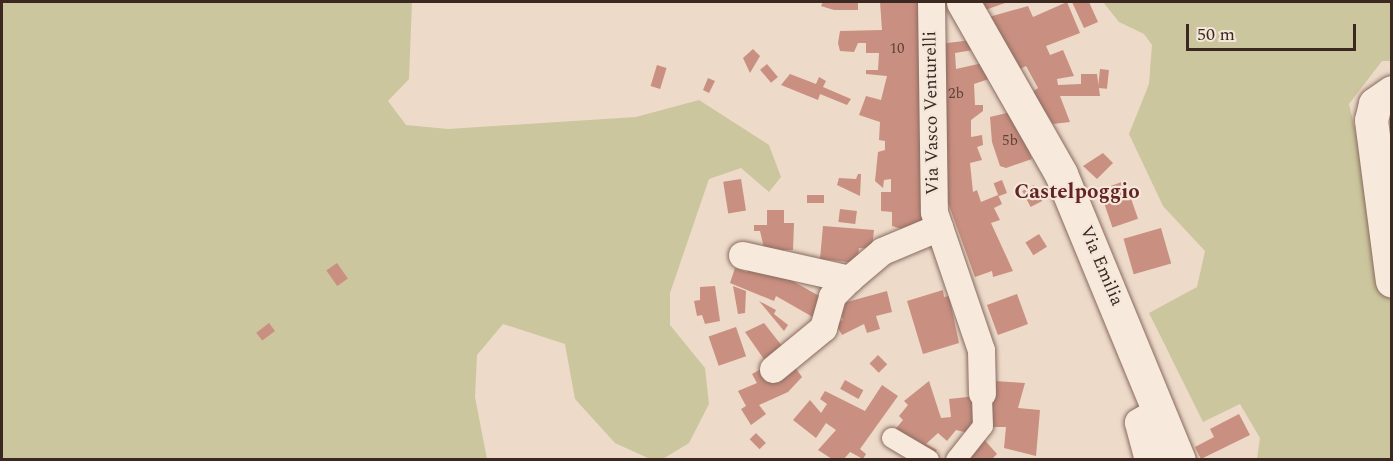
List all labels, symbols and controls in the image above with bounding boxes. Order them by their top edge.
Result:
scale bar [1189,12,1358,50]
text: 50 m [1197,21,1235,48]
street label: Via Vasco Venturelli [920,31,944,195]
house number: 10 [890,40,904,58]
house number: 2b [948,85,964,103]
house number: 5b [1002,132,1018,150]
district label: Castelpoggio [1014,179,1140,205]
street label: Via Emilia [1075,223,1127,309]

